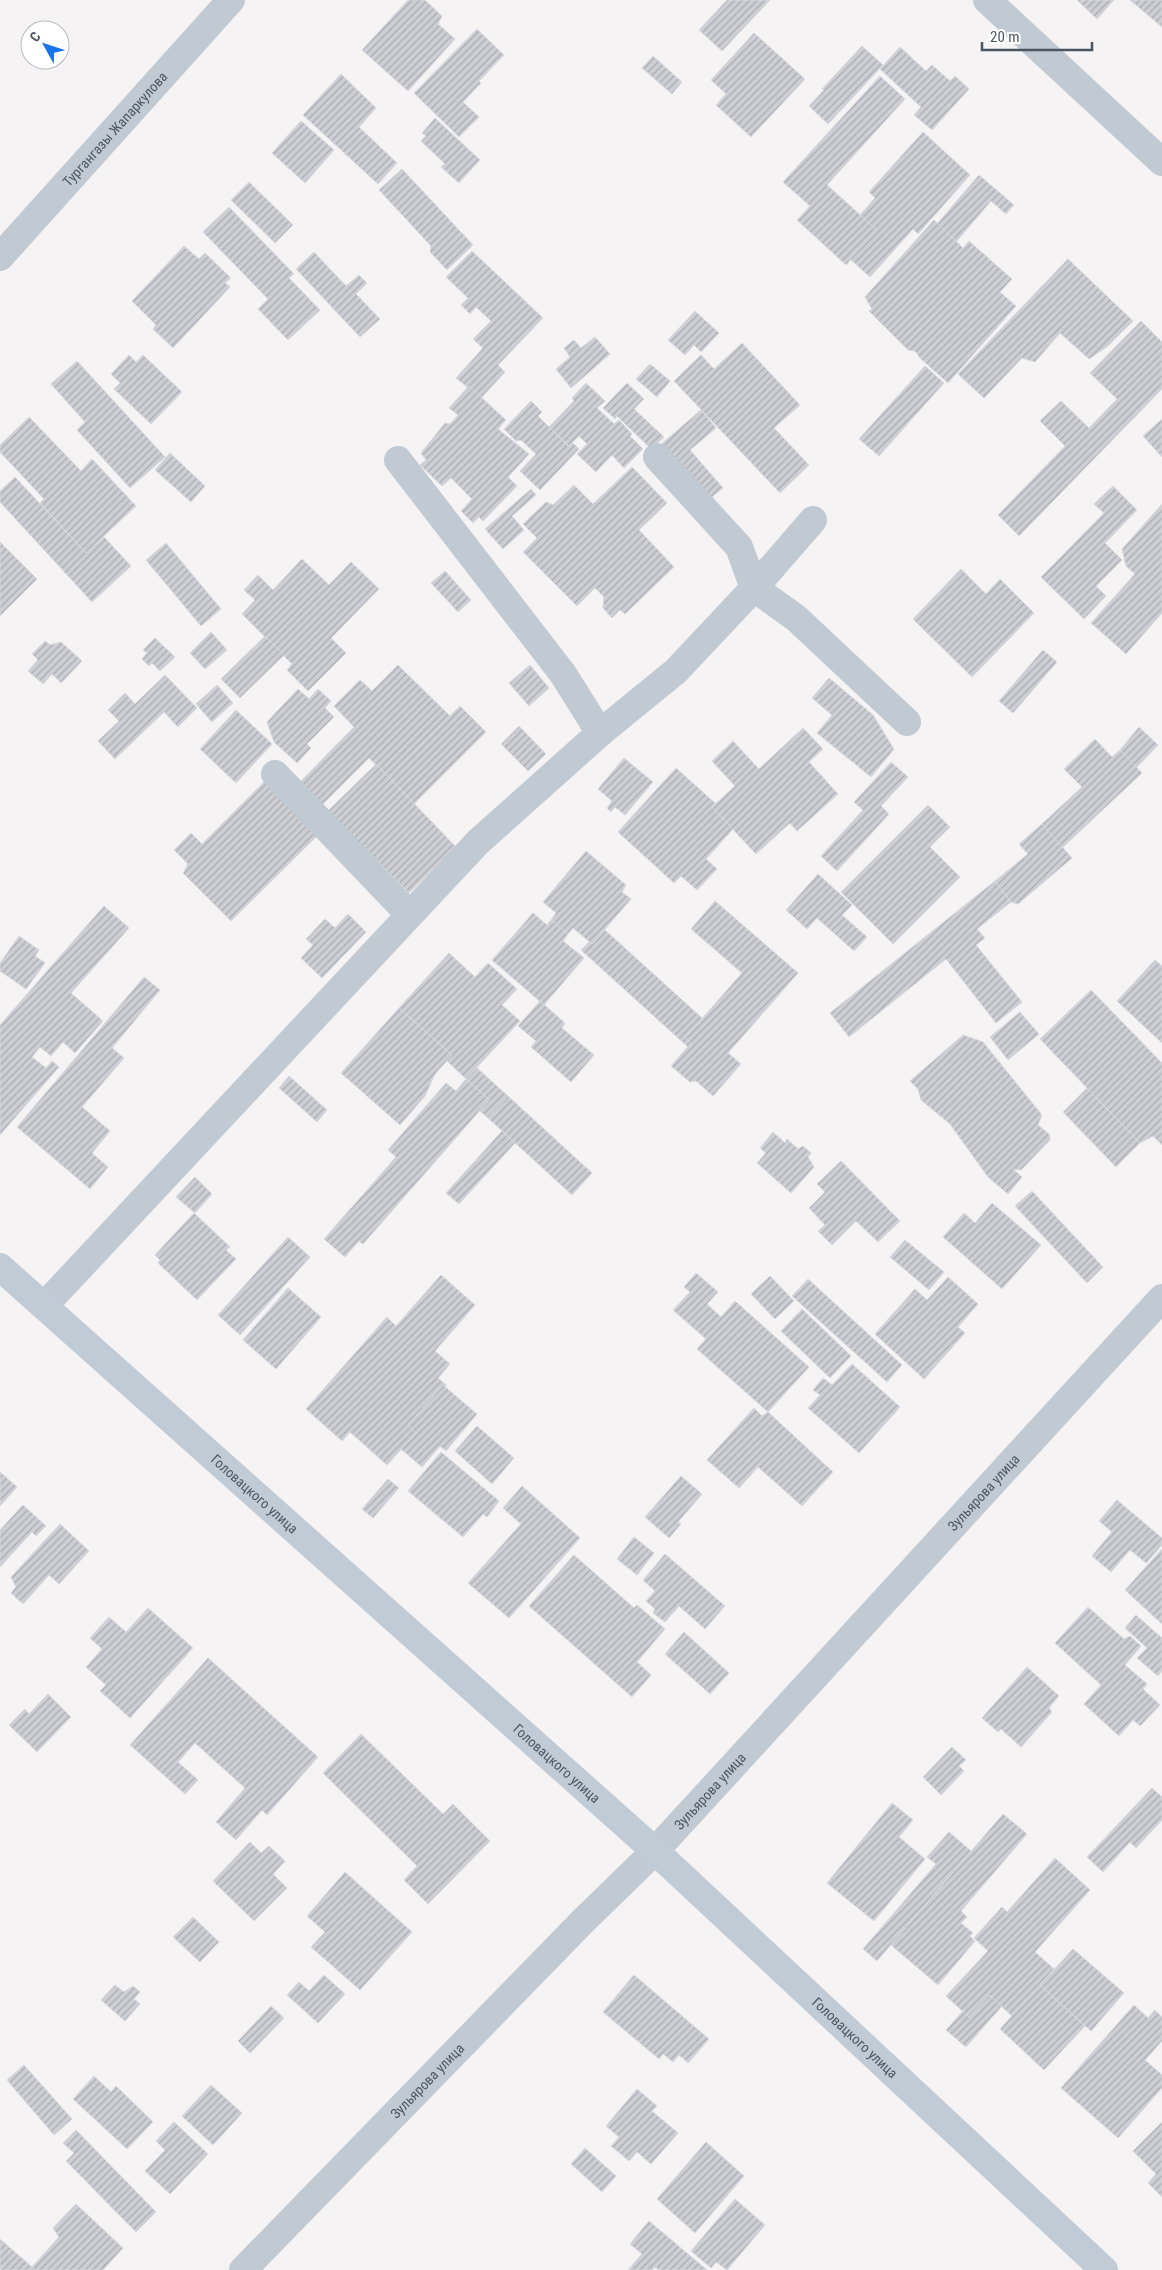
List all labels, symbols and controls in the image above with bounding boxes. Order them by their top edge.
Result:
north arrow [20,20,70,70]
scale bar [982,20,1092,52]
text: С [26,28,44,45]
text: 20 m [990,28,1020,46]
street label: Тургангазы Жапаркулова [59,69,171,190]
street label: Головацкого улица [208,1451,301,1537]
street label: Зульярова улица [945,1451,1023,1534]
street label: Головацкого улица [510,1721,603,1806]
street label: Зульярова улица [671,1749,749,1833]
street label: Головацкого улица [809,1994,901,2081]
street label: Зульярова улица [387,2040,467,2122]

